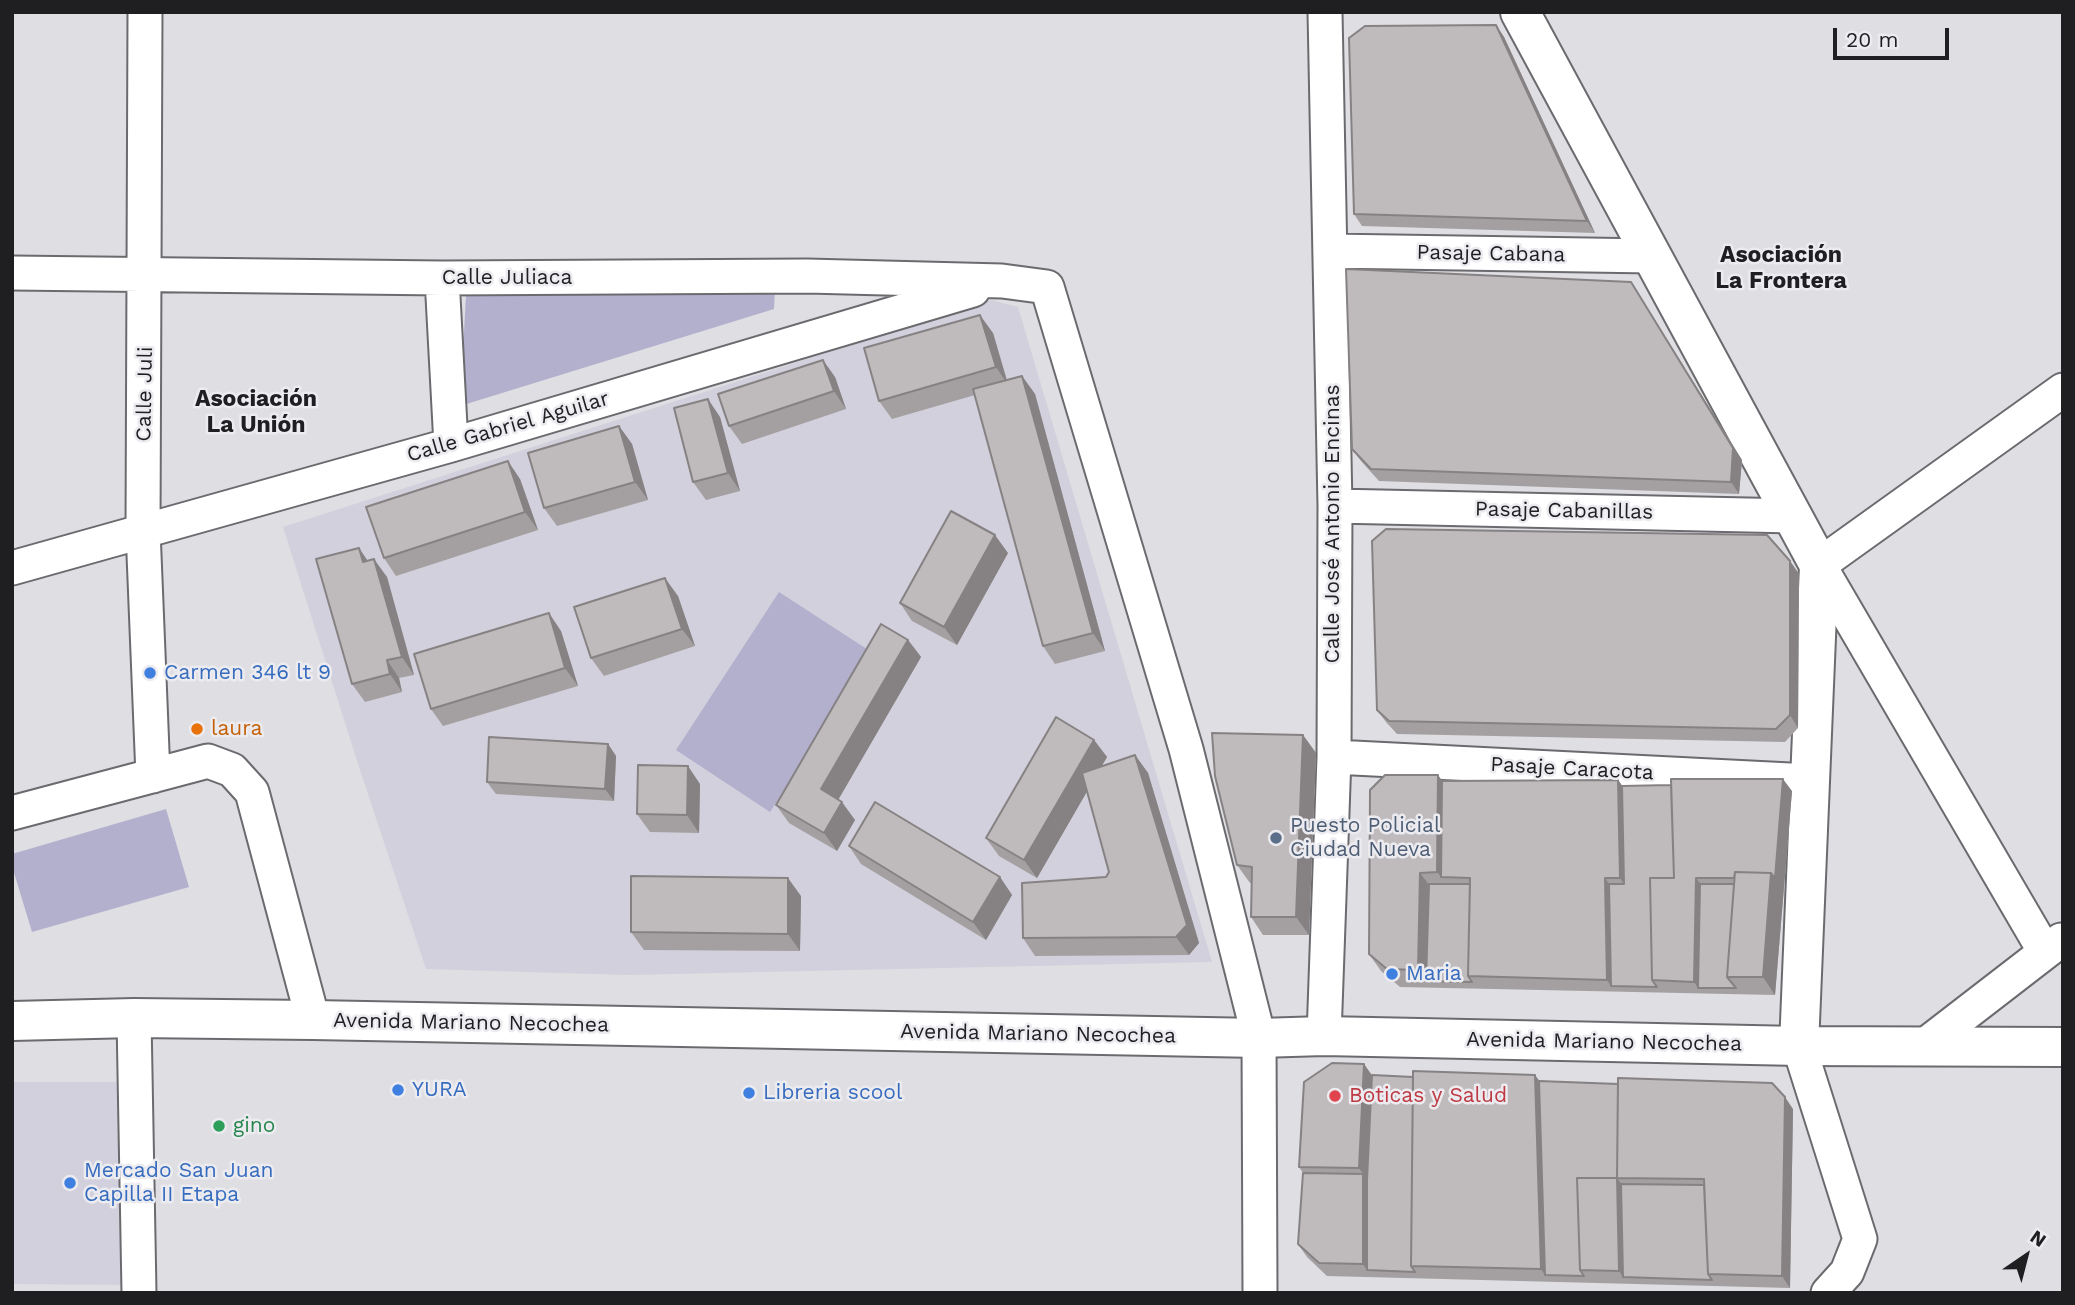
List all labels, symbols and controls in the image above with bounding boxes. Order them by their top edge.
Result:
scale bar [1837,14,1952,58]
text: 20 m [1846,27,1898,52]
street label: Pasaje Cabana [1416,240,1566,268]
district label: Asociación La Frontera [1715,241,1847,295]
street label: Calle Juliaca [442,265,572,291]
street label: Calle Juli [132,346,158,442]
street label: Calle José Antonio Encinas [1320,384,1346,664]
district label: Asociación La Unión [195,385,317,439]
street label: Calle Gabriel Aguilar [404,386,612,468]
street label: Pasaje Cabanillas [1475,497,1653,525]
place label: Carmen 346 lt 9 [164,660,331,686]
marker: Carmen 346 lt 9 [142,665,158,681]
place label: laura [211,716,262,742]
marker: laura [189,721,205,737]
street label: Pasaje Caracota [1490,752,1654,786]
place label: Puesto Policial Ciudad Nueva [1290,813,1440,863]
marker: Puesto Policial Ciudad Nueva [1268,830,1284,846]
place label: Maria [1406,961,1462,987]
marker: Maria [1384,966,1400,982]
street label: Avenida Mariano Necochea [333,1008,609,1038]
street label: Avenida Mariano Necochea [900,1019,1176,1049]
street label: Avenida Mariano Necochea [1466,1027,1742,1057]
place label: YURA [412,1077,467,1103]
place label: Libreria scool [763,1080,902,1106]
marker: YURA [390,1082,406,1098]
place label: Boticas y Salud [1349,1083,1507,1109]
marker: Libreria scool [741,1085,757,1101]
marker: Boticas y Salud [1327,1088,1343,1104]
place label: gino [233,1113,275,1139]
marker: gino [211,1118,227,1134]
place label: Mercado San Juan Capilla II Etapa [84,1158,274,1208]
marker: Mercado San Juan Capilla II Etapa [62,1175,78,1191]
north arrow [1991,1221,2061,1291]
text: N [2026,1225,2051,1252]

